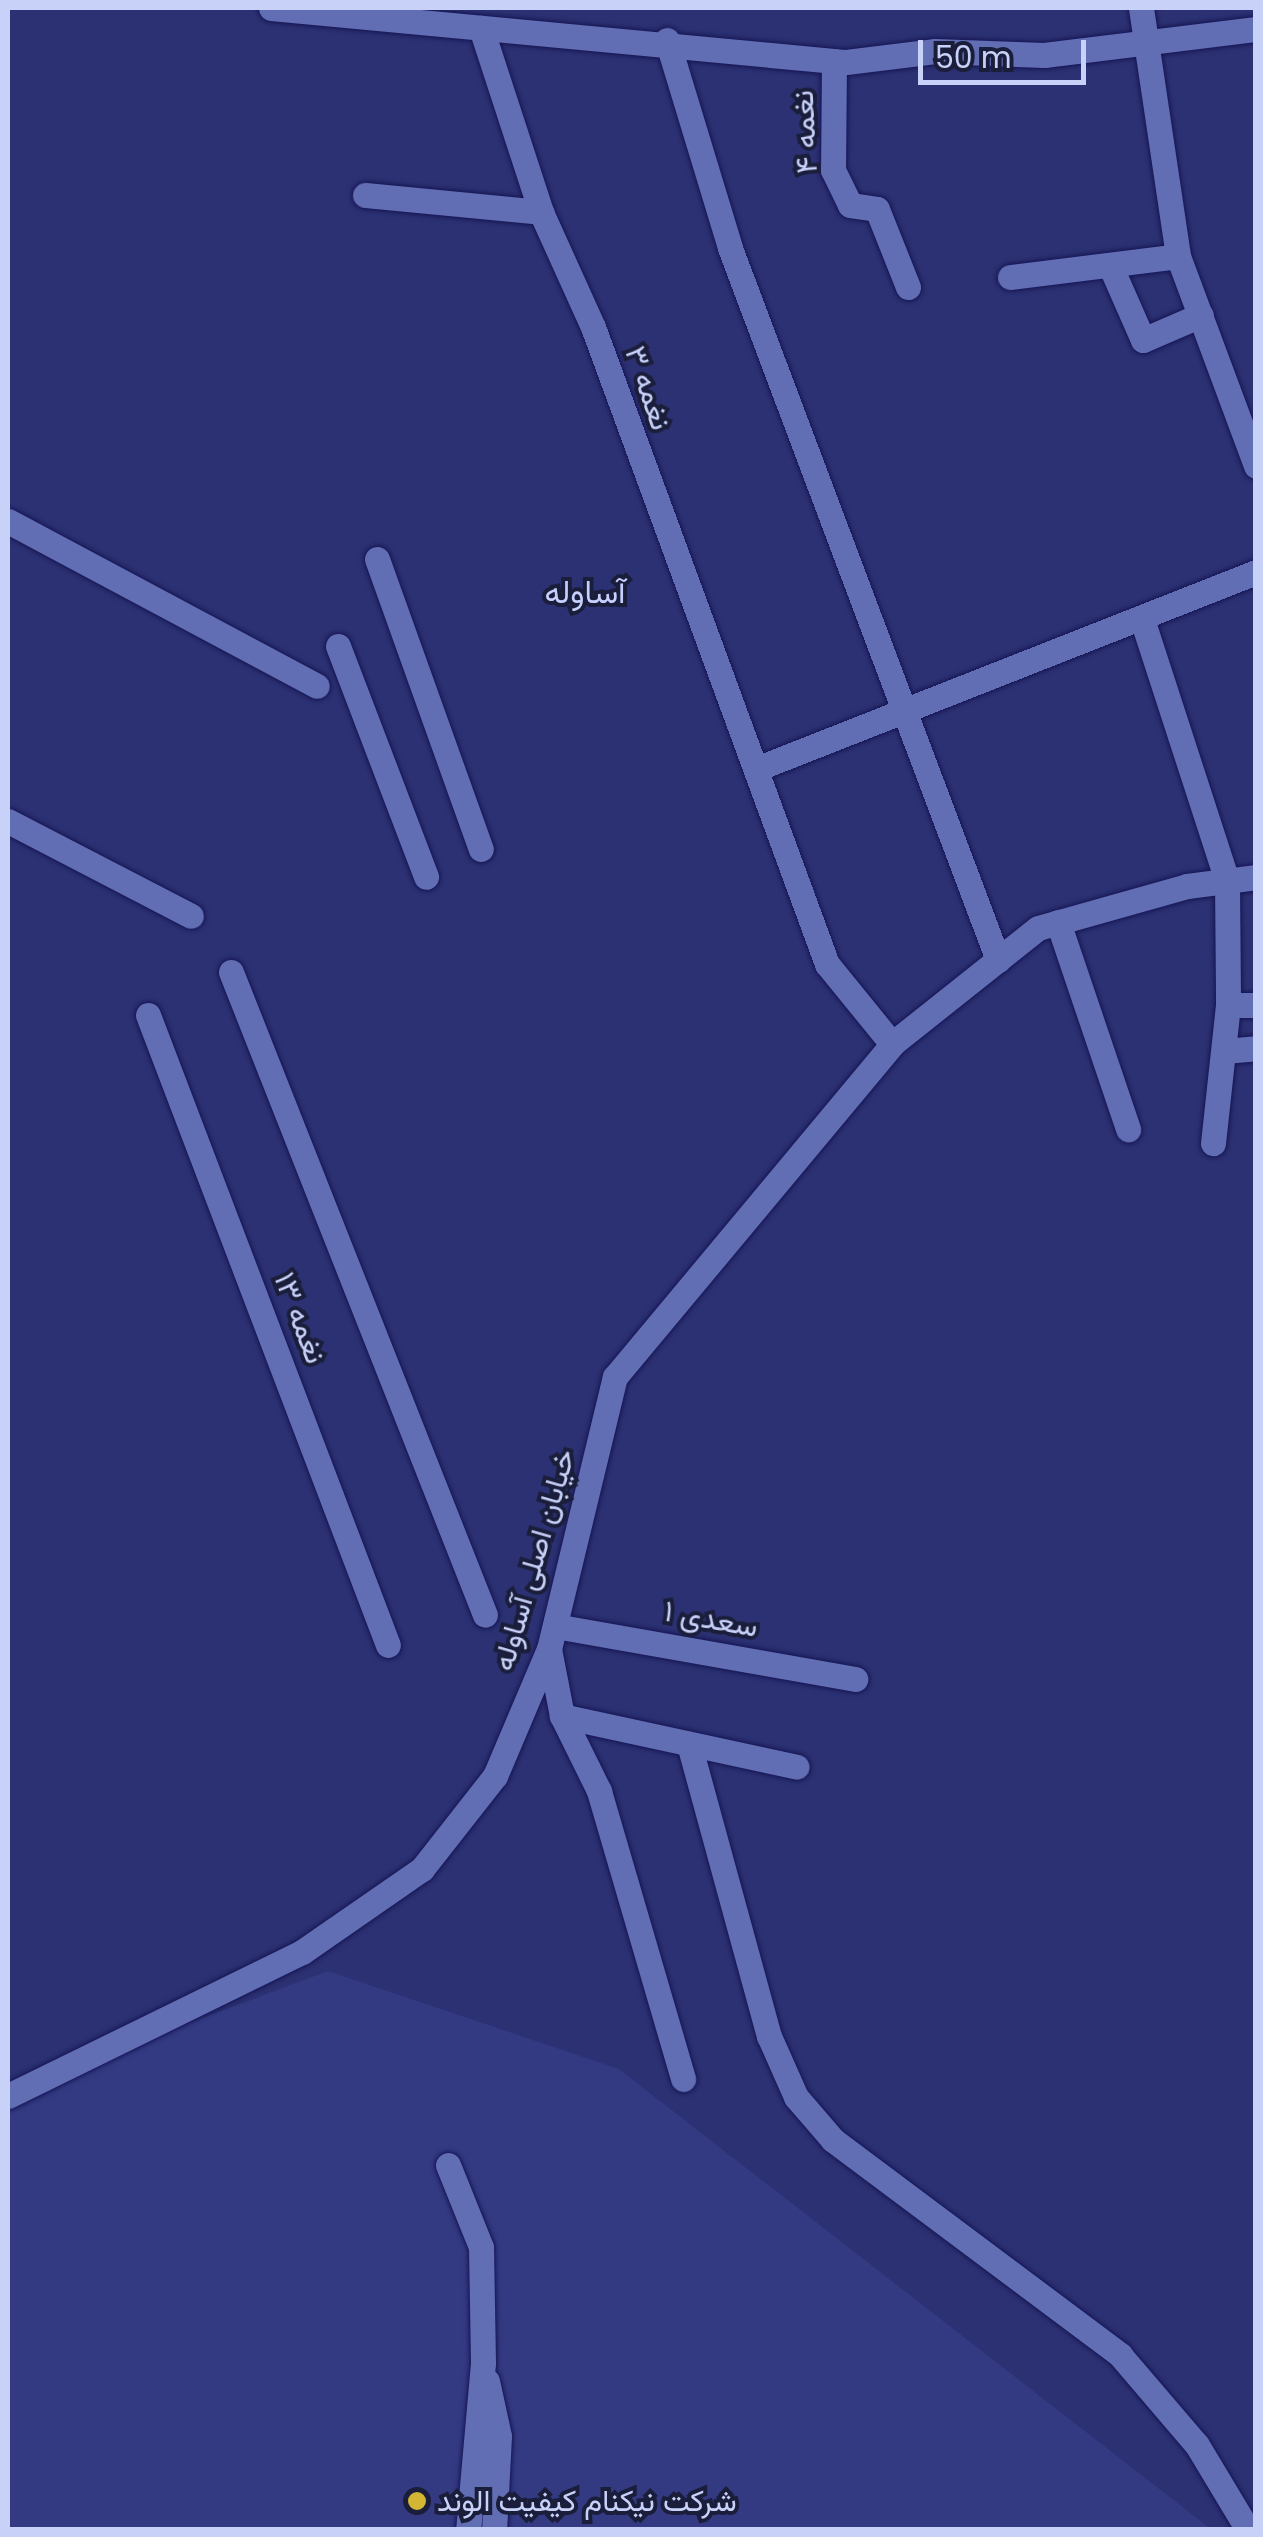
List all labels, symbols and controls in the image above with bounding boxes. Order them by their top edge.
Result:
scale bar [923,20,1090,82]
text: 50 m [935,36,1012,79]
street label: نغمه ۴ [785,89,825,175]
street label: نغمه ۳ [617,341,679,435]
district label: آساوله [544,573,626,611]
street label: نغمه ۱۳ [266,1267,334,1369]
street label: خیابان اصلی آساوله [485,1445,583,1675]
street label: سعدی ۱ [661,1593,761,1645]
place label: شرکت نیکنام کیفیت الوند [437,2483,737,2519]
marker: شرکت نیکنام کیفیت الوند [406,2490,428,2512]

